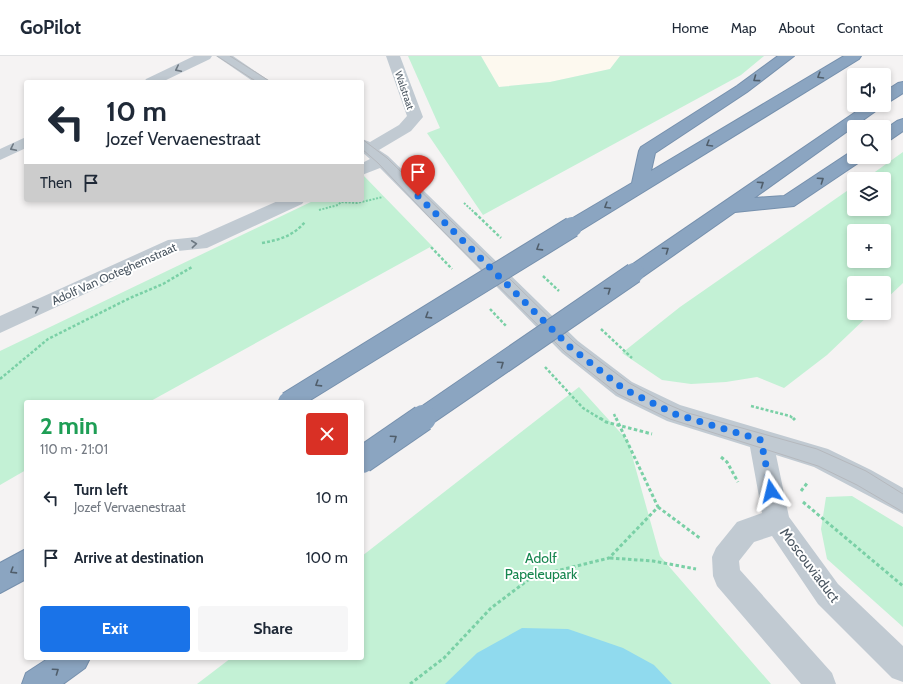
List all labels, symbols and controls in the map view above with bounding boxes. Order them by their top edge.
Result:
text: GoPilot [20,16,81,39]
text: Home [672,19,709,37]
text: Map [731,19,756,37]
text: About [778,19,815,37]
text: Contact [837,19,883,37]
one-way arrow [175,64,182,72]
map controls [847,68,891,320]
button: sound [847,68,891,112]
street label: Walstraat [392,69,417,112]
one-way arrow [817,72,824,79]
one-way arrow [753,74,760,81]
text: 10 m [106,94,167,128]
icon: left [40,96,92,148]
button: search [847,120,891,164]
text: Jozef Vervaenestraat [106,128,261,150]
one-way arrow [706,139,713,146]
one-way arrow [10,143,17,151]
pin [401,155,435,196]
icon: arrive [407,161,429,183]
icon: arrive [80,172,102,194]
button: layers [847,172,891,216]
text: Then [40,174,72,192]
one-way arrow [816,178,823,185]
one-way arrow [757,181,764,189]
one-way arrow [604,201,611,209]
button: + [847,224,891,268]
street label: Adolf Van Ooteghemstraat [49,239,179,308]
one-way arrow [191,239,197,248]
one-way arrow [536,243,543,250]
one-way arrow [661,248,668,255]
button: − [847,276,891,320]
one-way arrow [604,287,611,295]
one-way arrow [31,306,39,314]
one-way arrow [425,311,432,318]
one-way arrow [497,361,504,369]
one-way arrow [315,379,322,386]
text: 2 min [40,411,98,440]
button: close [306,413,348,455]
one-way arrow [390,435,397,443]
text: 110 m · 21:01 [40,441,108,457]
position arrow [750,470,792,512]
text: Turn left [74,481,128,499]
icon: left [40,487,62,509]
text: 10 m [316,489,348,507]
text: Jozef Vervaenestraat [74,499,186,515]
street label: Moscouviaduct [776,524,844,606]
icon: arrive [40,547,62,569]
text: Arrive at destination [74,549,204,567]
text: 100 m [306,549,348,567]
park label: Adolf Papeleupark [505,549,578,583]
one-way arrow [10,566,17,573]
button: Exit [40,606,190,652]
button: Share [198,606,348,652]
one-way arrow [52,668,59,676]

